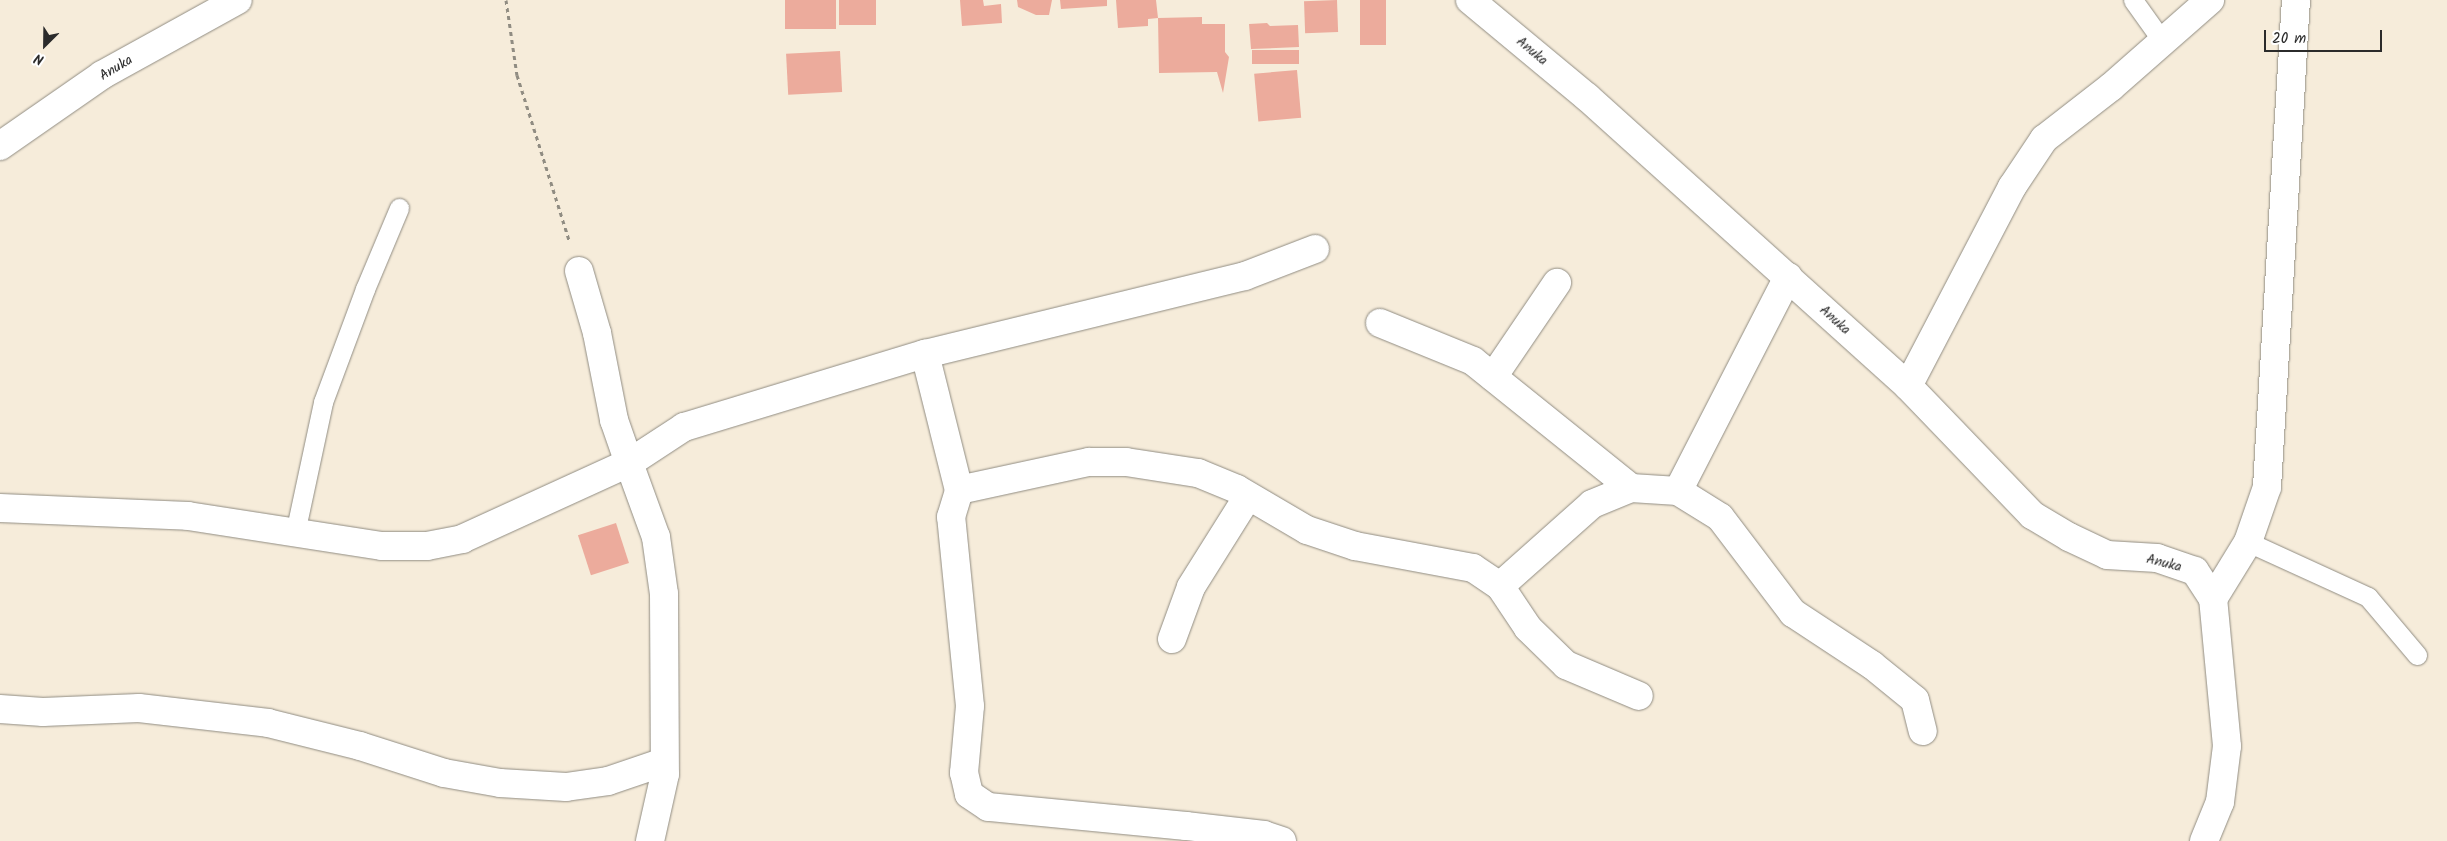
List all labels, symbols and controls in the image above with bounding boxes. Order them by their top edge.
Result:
north arrow [20,20,70,70]
scale bar [2267,20,2384,52]
text: 20 m [2272,27,2306,51]
street label: Anuka [1513,33,1551,69]
text: N [31,47,48,71]
street label: Anuka [96,52,136,84]
street label: Anuka [1816,302,1854,338]
street label: Anuka [2145,551,2183,575]

